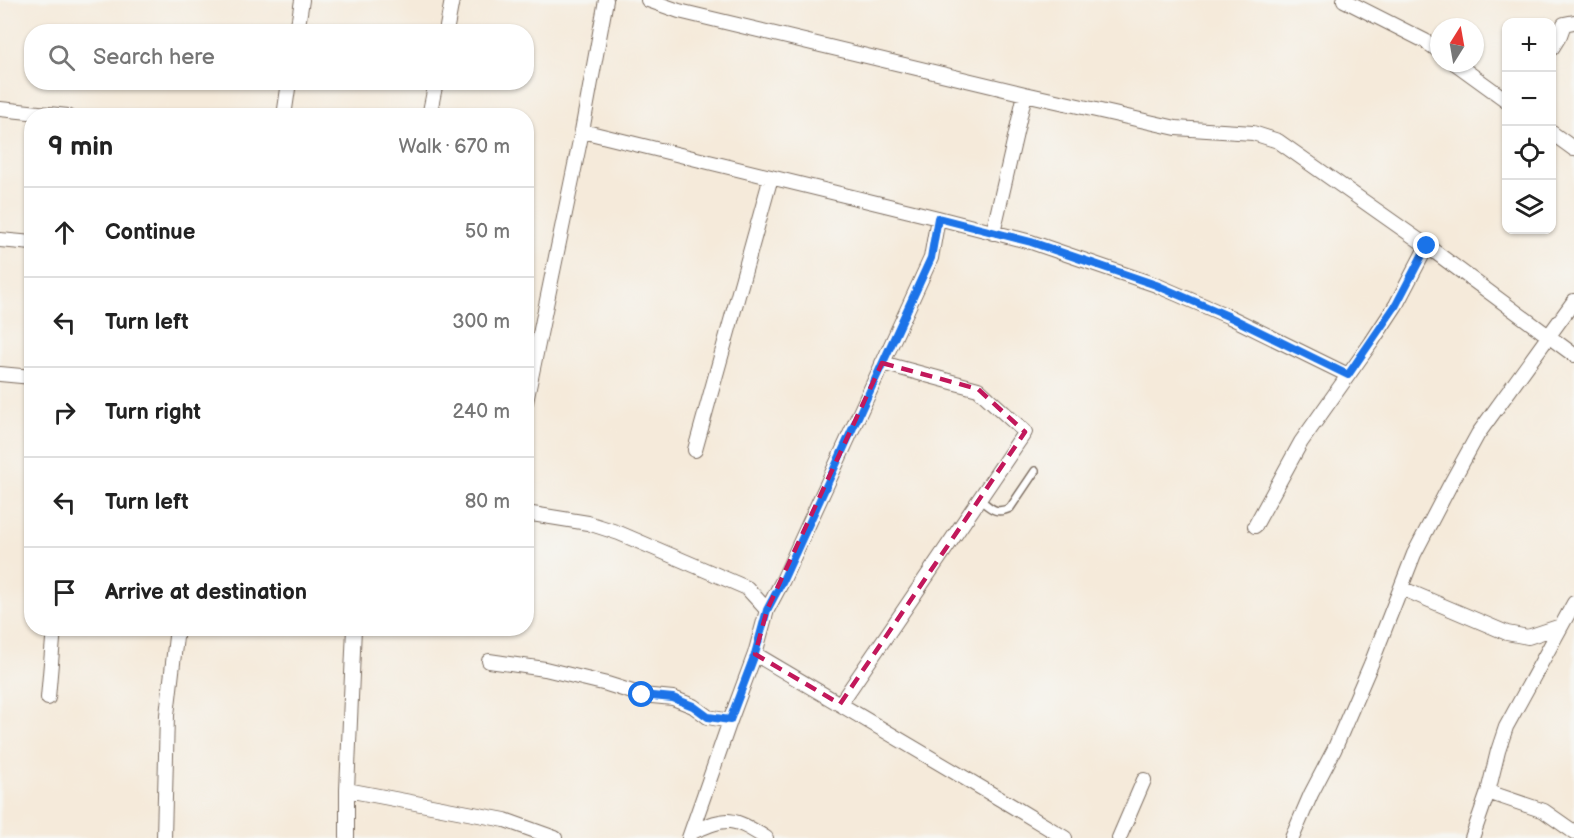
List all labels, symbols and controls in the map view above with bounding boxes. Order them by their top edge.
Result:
north arrow [1430,18,1484,72]
map controls [1502,18,1556,234]
button: + [1502,18,1556,72]
search box [24,24,534,90]
icon: search [45,41,78,74]
text: Search here [93,44,215,71]
button: − [1502,72,1556,126]
button: locate [1502,126,1556,180]
text: 9 min [48,132,113,163]
text: Walk · 670 m [399,135,510,159]
button: layers [1502,180,1556,234]
icon: ahead [48,216,81,249]
text: Continue [105,219,195,246]
text: 50 m [465,220,510,244]
route end [1413,232,1439,258]
icon: left [48,306,81,339]
text: Turn left [105,309,189,336]
text: 300 m [452,310,510,334]
icon: right [48,396,81,429]
text: Turn right [105,399,201,426]
text: 240 m [453,400,510,424]
icon: left [48,486,81,519]
text: Turn left [105,489,189,516]
text: 80 m [465,490,510,514]
icon: arrive [48,576,81,609]
text: Arrive at destination [105,579,307,606]
route start [628,681,654,707]

